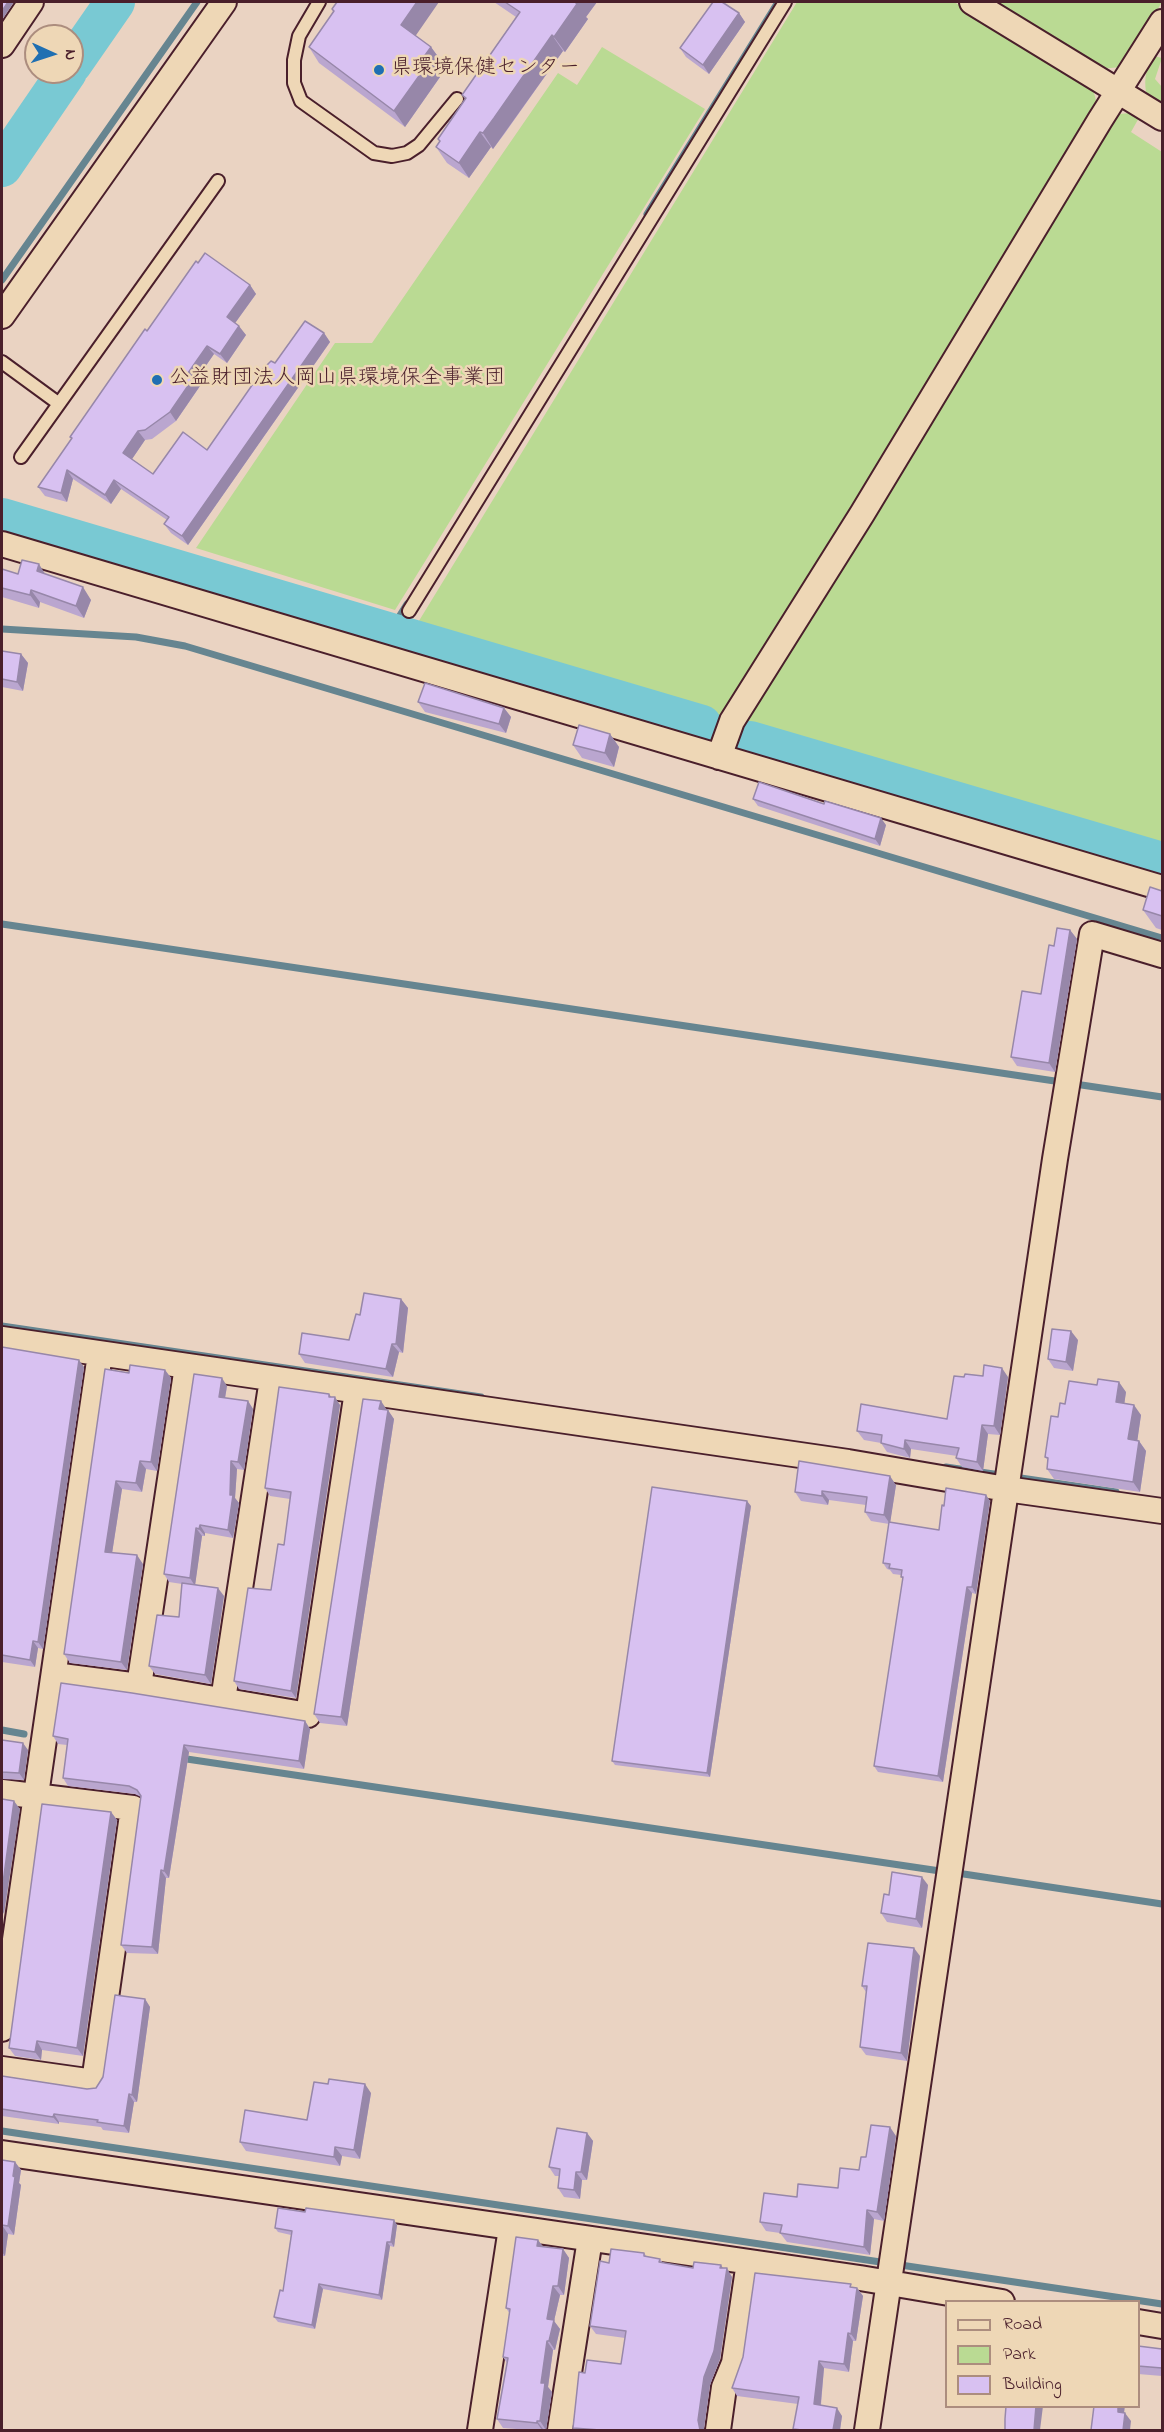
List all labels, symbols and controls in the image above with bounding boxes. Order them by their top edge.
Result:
north arrow [24,24,84,84]
text: N [58,49,82,61]
place label: 県環境保健センター [391,57,580,83]
marker: 県環境保健センター [372,63,386,77]
place label: 公益財団法人岡山県環境保全事業団 [169,367,505,393]
marker: 公益財団法人岡山県環境保全事業団 [150,373,164,387]
legend [945,2300,1140,2408]
text: Road [1003,2312,1042,2338]
text: Park [1003,2342,1036,2368]
text: Building [1003,2372,1062,2398]

